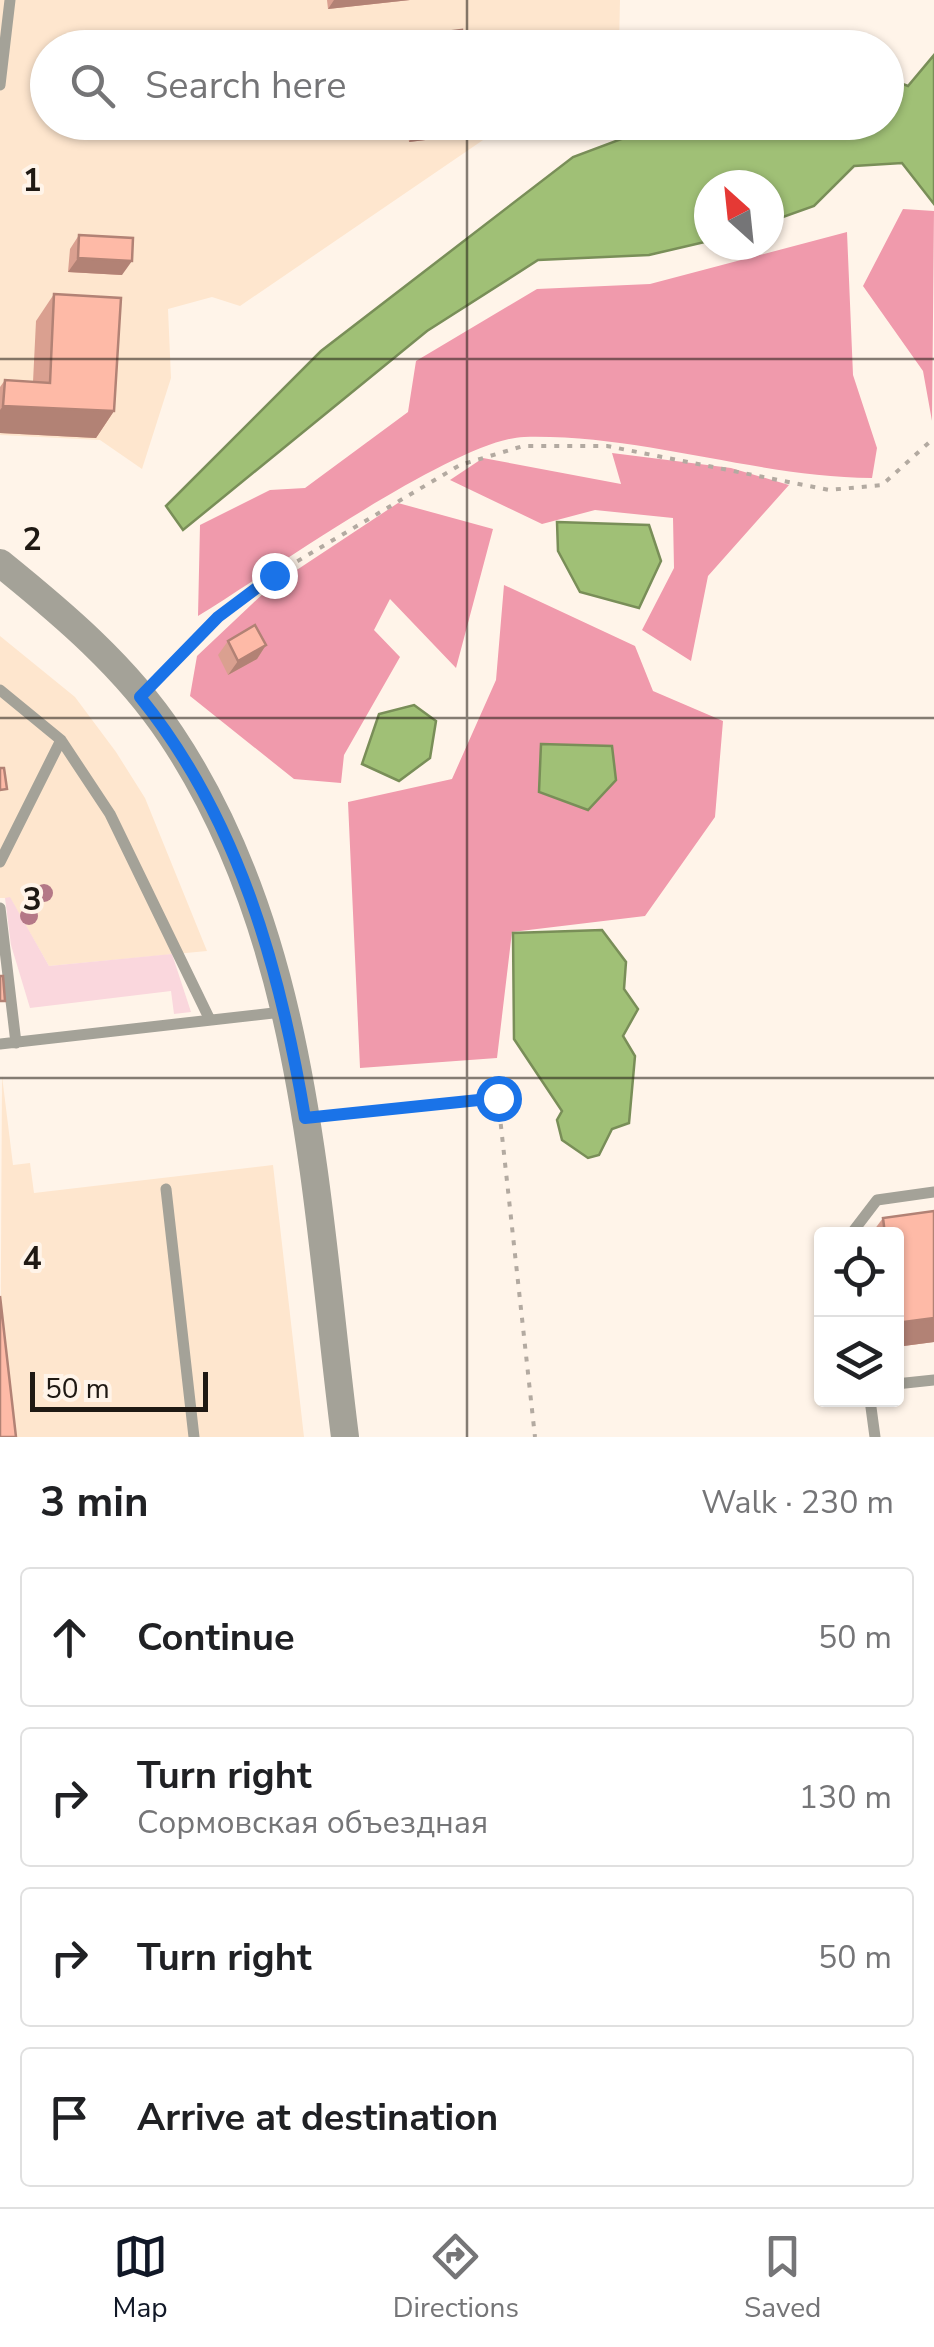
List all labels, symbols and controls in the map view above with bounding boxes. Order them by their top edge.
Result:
search box [30,30,904,140]
icon: search [65,58,120,113]
text: Search here [145,60,346,111]
text: 1 [22,159,42,202]
north arrow [694,170,784,260]
text: 2 [22,518,42,561]
route end [252,553,298,599]
text: 3 [22,878,42,921]
route start [476,1076,522,1122]
map controls [814,1227,904,1407]
button: locate [814,1227,904,1317]
text: 4 [22,1237,42,1280]
button: layers [814,1317,904,1407]
scale bar [30,1367,208,1412]
text: 50 m [45,1370,110,1408]
text: 3 min [40,1474,149,1531]
text: Walk · 230 m [701,1481,894,1524]
icon: ahead [42,1610,97,1665]
text: Continue [137,1612,295,1663]
text: 50 m [818,1616,892,1659]
text: Turn right [137,1750,312,1801]
icon: right [42,1770,97,1825]
text: 130 m [799,1776,892,1819]
text: Сормовская объездная [137,1801,488,1844]
icon: right [42,1930,97,1985]
text: Turn right [137,1932,312,1983]
text: 50 m [818,1936,892,1979]
icon: arrive [42,2090,97,2145]
text: Arrive at destination [137,2092,498,2143]
tab: Map [113,2229,168,2327]
tab: Directions [393,2229,519,2327]
tab: Saved [744,2229,821,2327]

